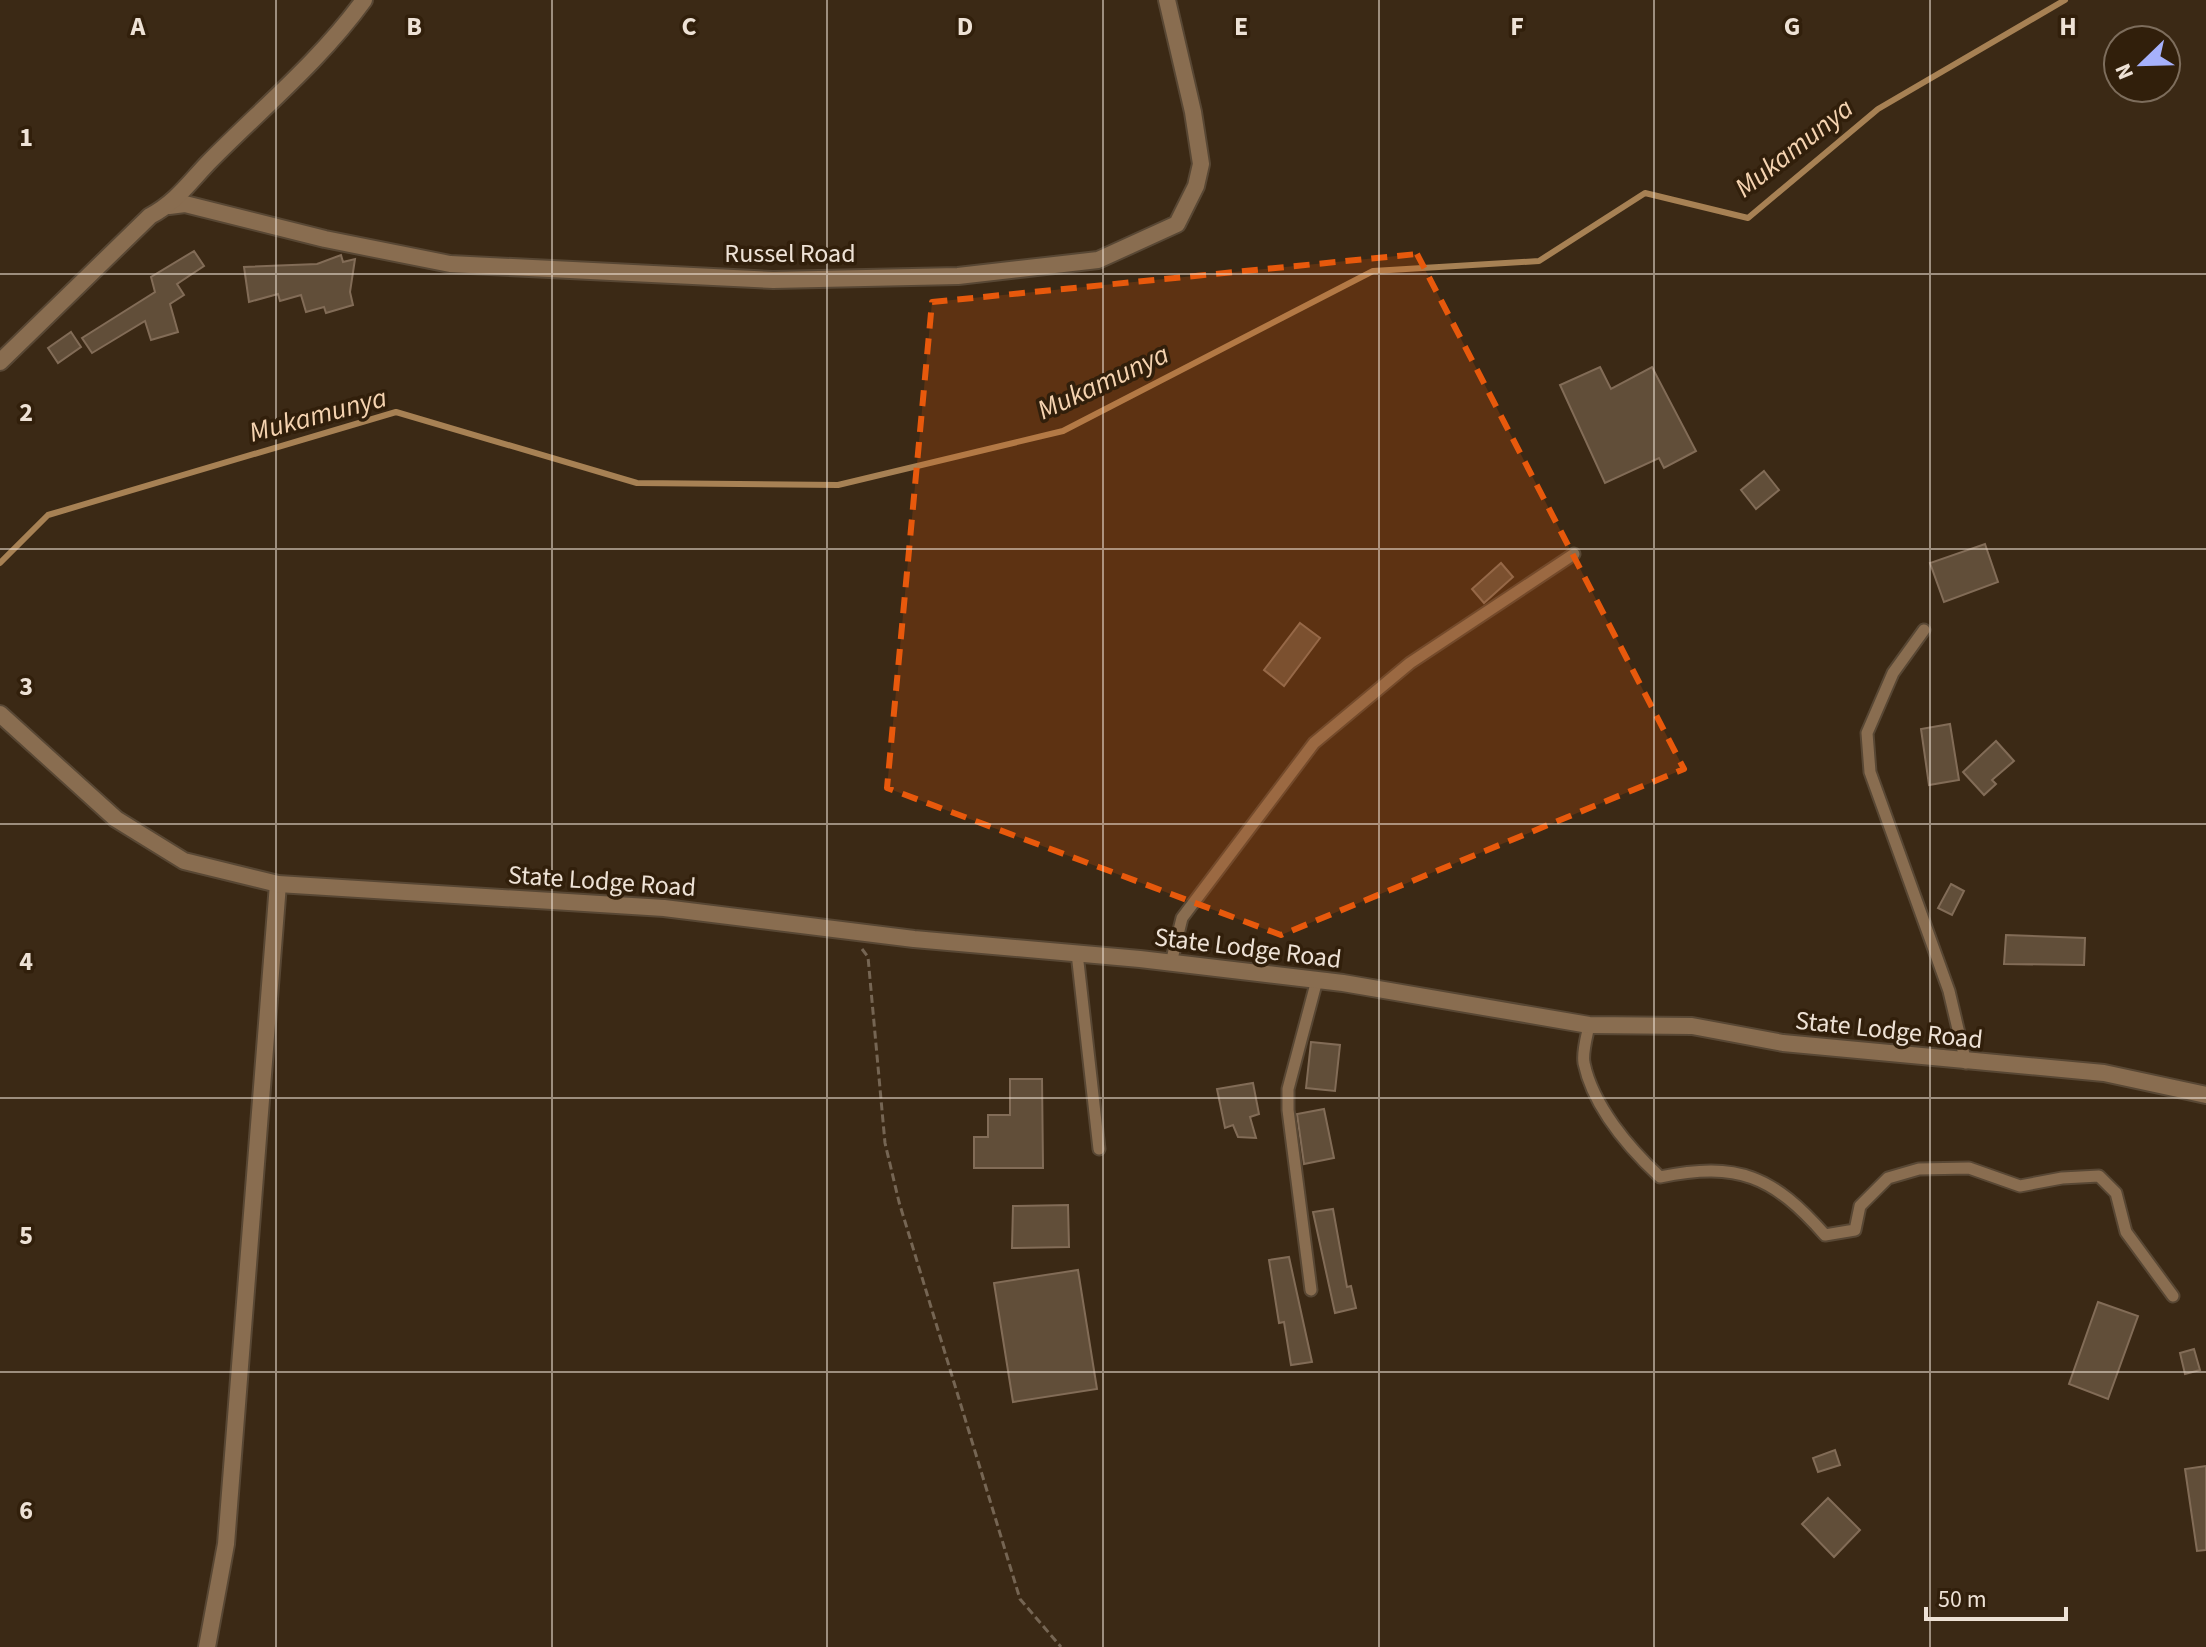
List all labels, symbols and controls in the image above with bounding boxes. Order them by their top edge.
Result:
text: A [130,8,147,45]
text: B [406,8,422,45]
text: C [681,8,697,45]
text: D [957,8,973,45]
text: E [1234,8,1248,45]
text: F [1510,8,1524,45]
text: G [1784,8,1800,45]
text: H [2059,8,2077,45]
north arrow [2102,24,2182,104]
text: N [2107,58,2142,84]
water label: Mukamunya [1726,89,1862,207]
text: 1 [19,119,33,156]
street label: Russel Road [724,235,856,272]
water label: Mukamunya [1031,334,1175,430]
water label: Mukamunya [245,377,391,453]
text: 2 [19,394,33,431]
text: 3 [19,668,33,705]
street label: State Lodge Road [507,856,697,906]
street label: State Lodge Road [1152,918,1344,978]
text: 4 [19,943,33,980]
street label: State Lodge Road [1793,1002,1985,1058]
text: 5 [19,1217,33,1254]
text: 6 [19,1492,33,1529]
scale bar [1926,1571,2066,1621]
text: 50 m [1938,1582,1987,1617]

